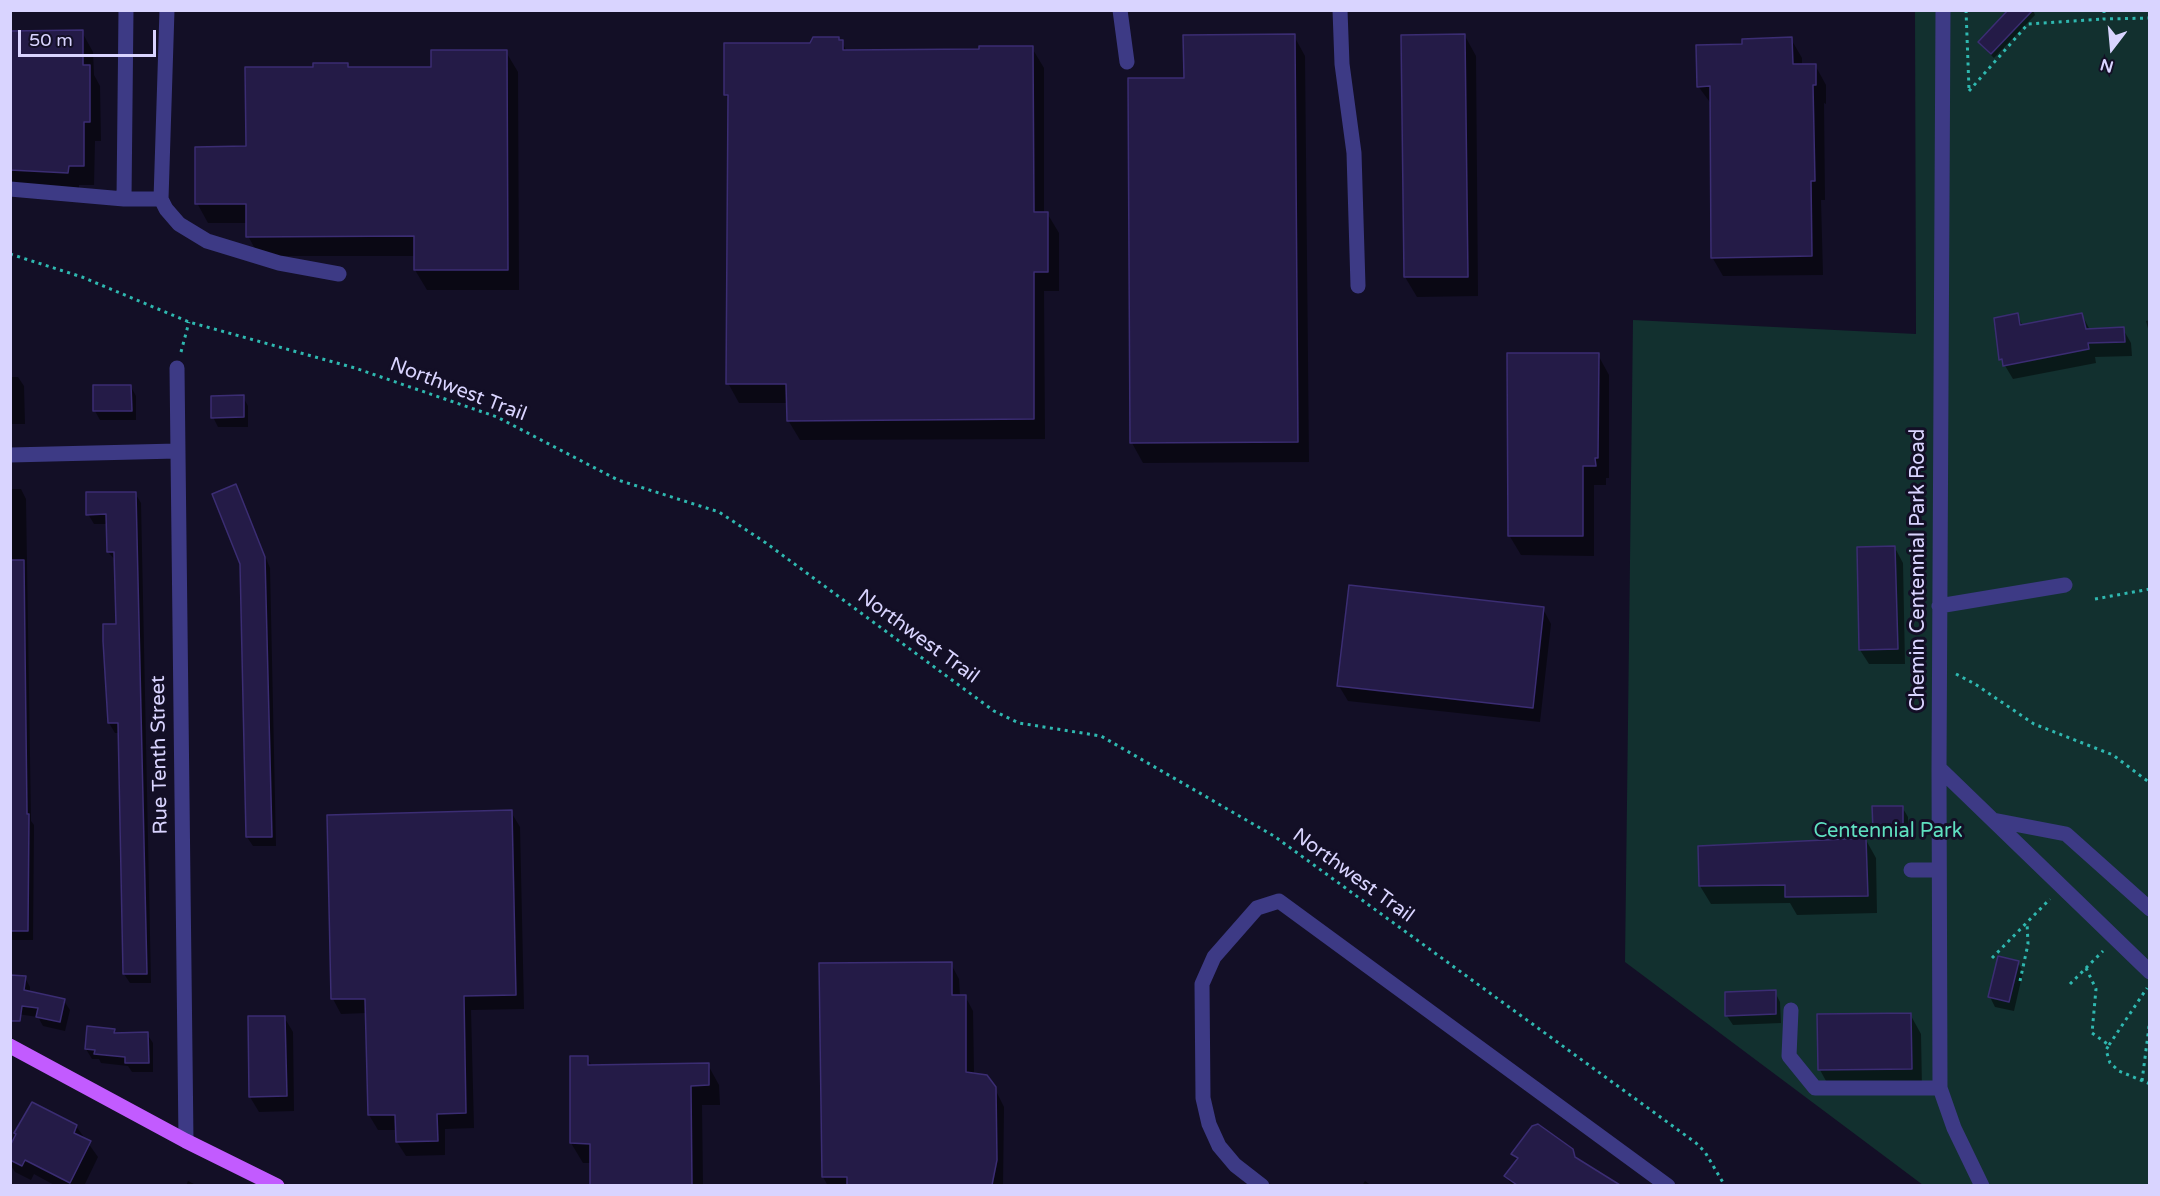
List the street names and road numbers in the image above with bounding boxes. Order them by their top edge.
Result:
street label: Northwest Trail [386,353,530,427]
street label: Chemin Centennial Park Road [1907,429,1931,711]
street label: Northwest Trail [853,585,983,689]
street label: Rue Tenth Street [147,675,173,835]
street label: Northwest Trail [1288,824,1418,928]

